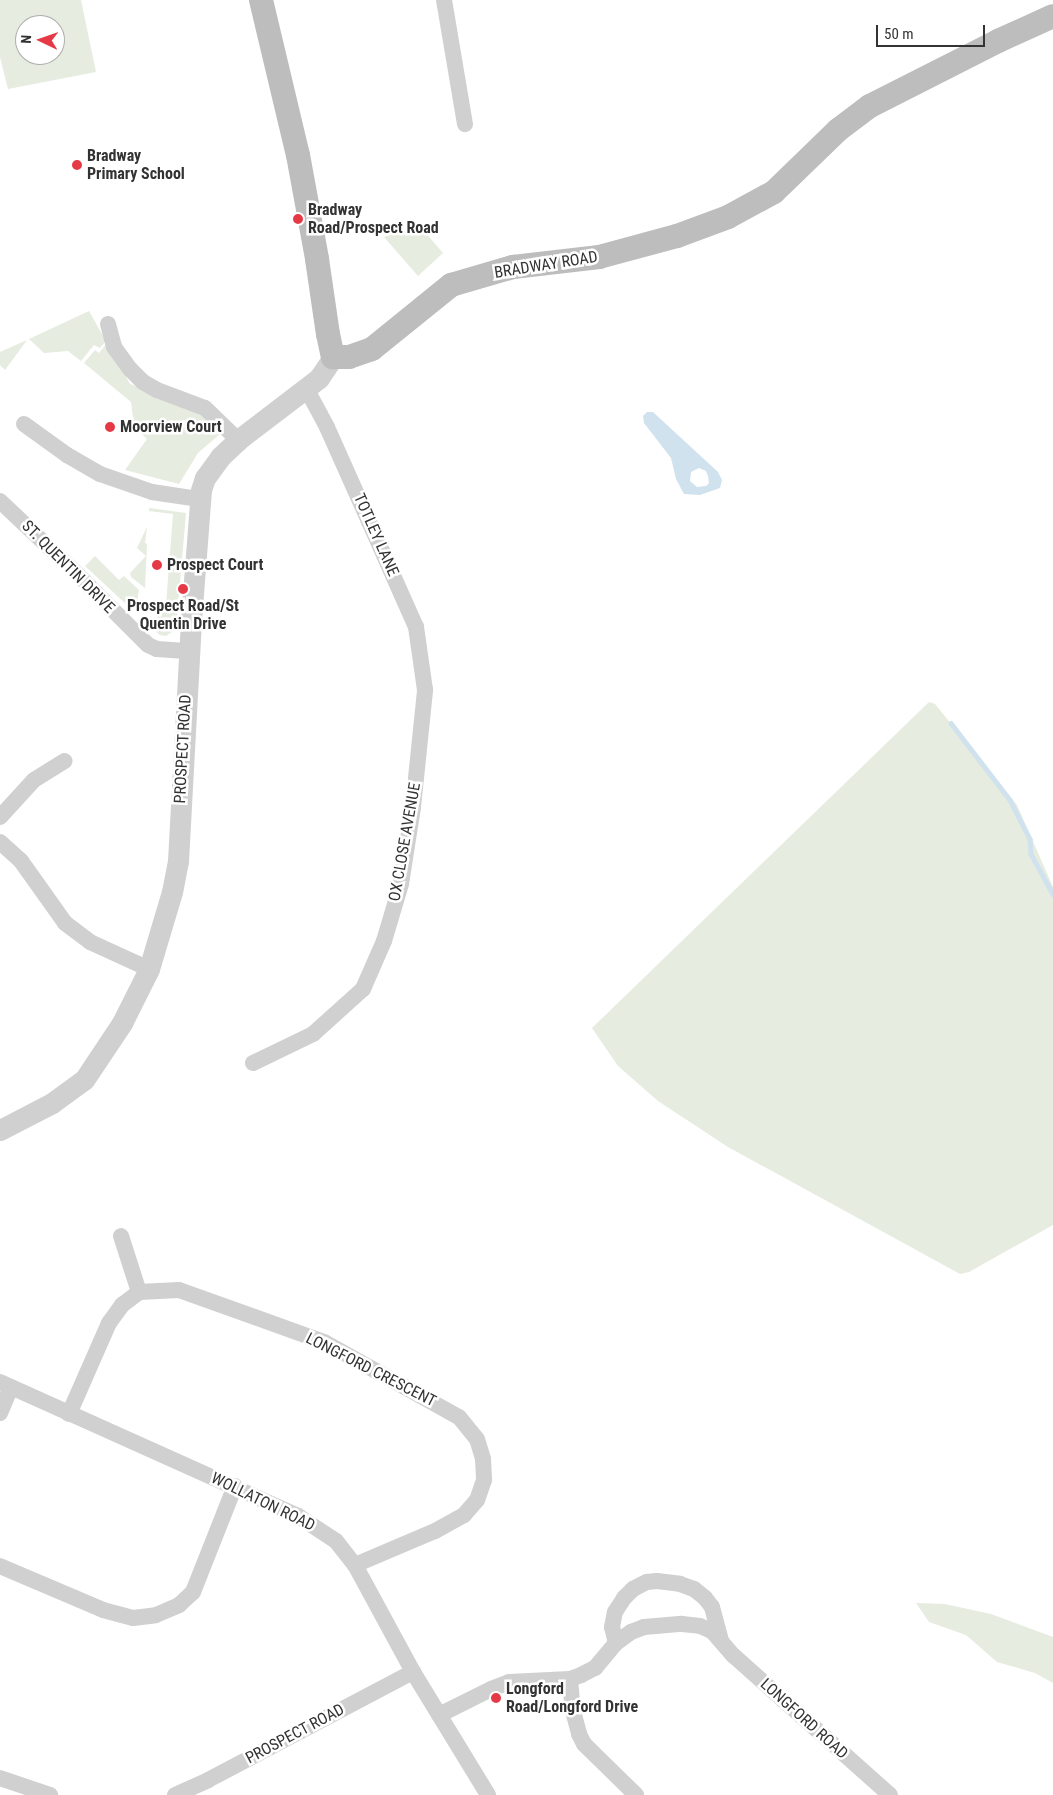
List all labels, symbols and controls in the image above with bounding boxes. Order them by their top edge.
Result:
north arrow [15,15,65,65]
scale bar [878,15,987,47]
text: 50 m [884,25,914,43]
text: N [18,35,34,44]
place label: Bradway Primary School [87,146,185,184]
marker: Bradway Primary School [71,159,83,171]
place label: Bradway Road/Prospect Road [308,200,439,238]
marker: Bradway Road/Prospect Road [292,213,304,225]
street label: BRADWAY ROAD [493,247,599,283]
place label: Moorview Court [120,417,222,437]
marker: Moorview Court [104,421,116,433]
street label: TOTLEY LANE [349,491,403,579]
street label: ST. QUENTIN DRIVE [18,517,118,617]
place label: Prospect Court [167,555,263,575]
marker: Prospect Court [151,559,163,571]
marker: Prospect Road/St Quentin Drive [177,583,189,595]
place label: Prospect Road/St Quentin Drive [127,596,239,634]
street label: PROSPECT ROAD [171,694,195,804]
street label: OX CLOSE AVENUE [385,781,425,903]
street label: LONGFORD CRESCENT [303,1329,439,1411]
street label: WOLLATON ROAD [208,1469,318,1535]
street label: LONGFORD ROAD [756,1675,852,1763]
place label: Longford Road/Longford Drive [506,1679,638,1717]
marker: Longford Road/Longford Drive [490,1692,502,1704]
street label: PROSPECT ROAD [242,1700,348,1768]

